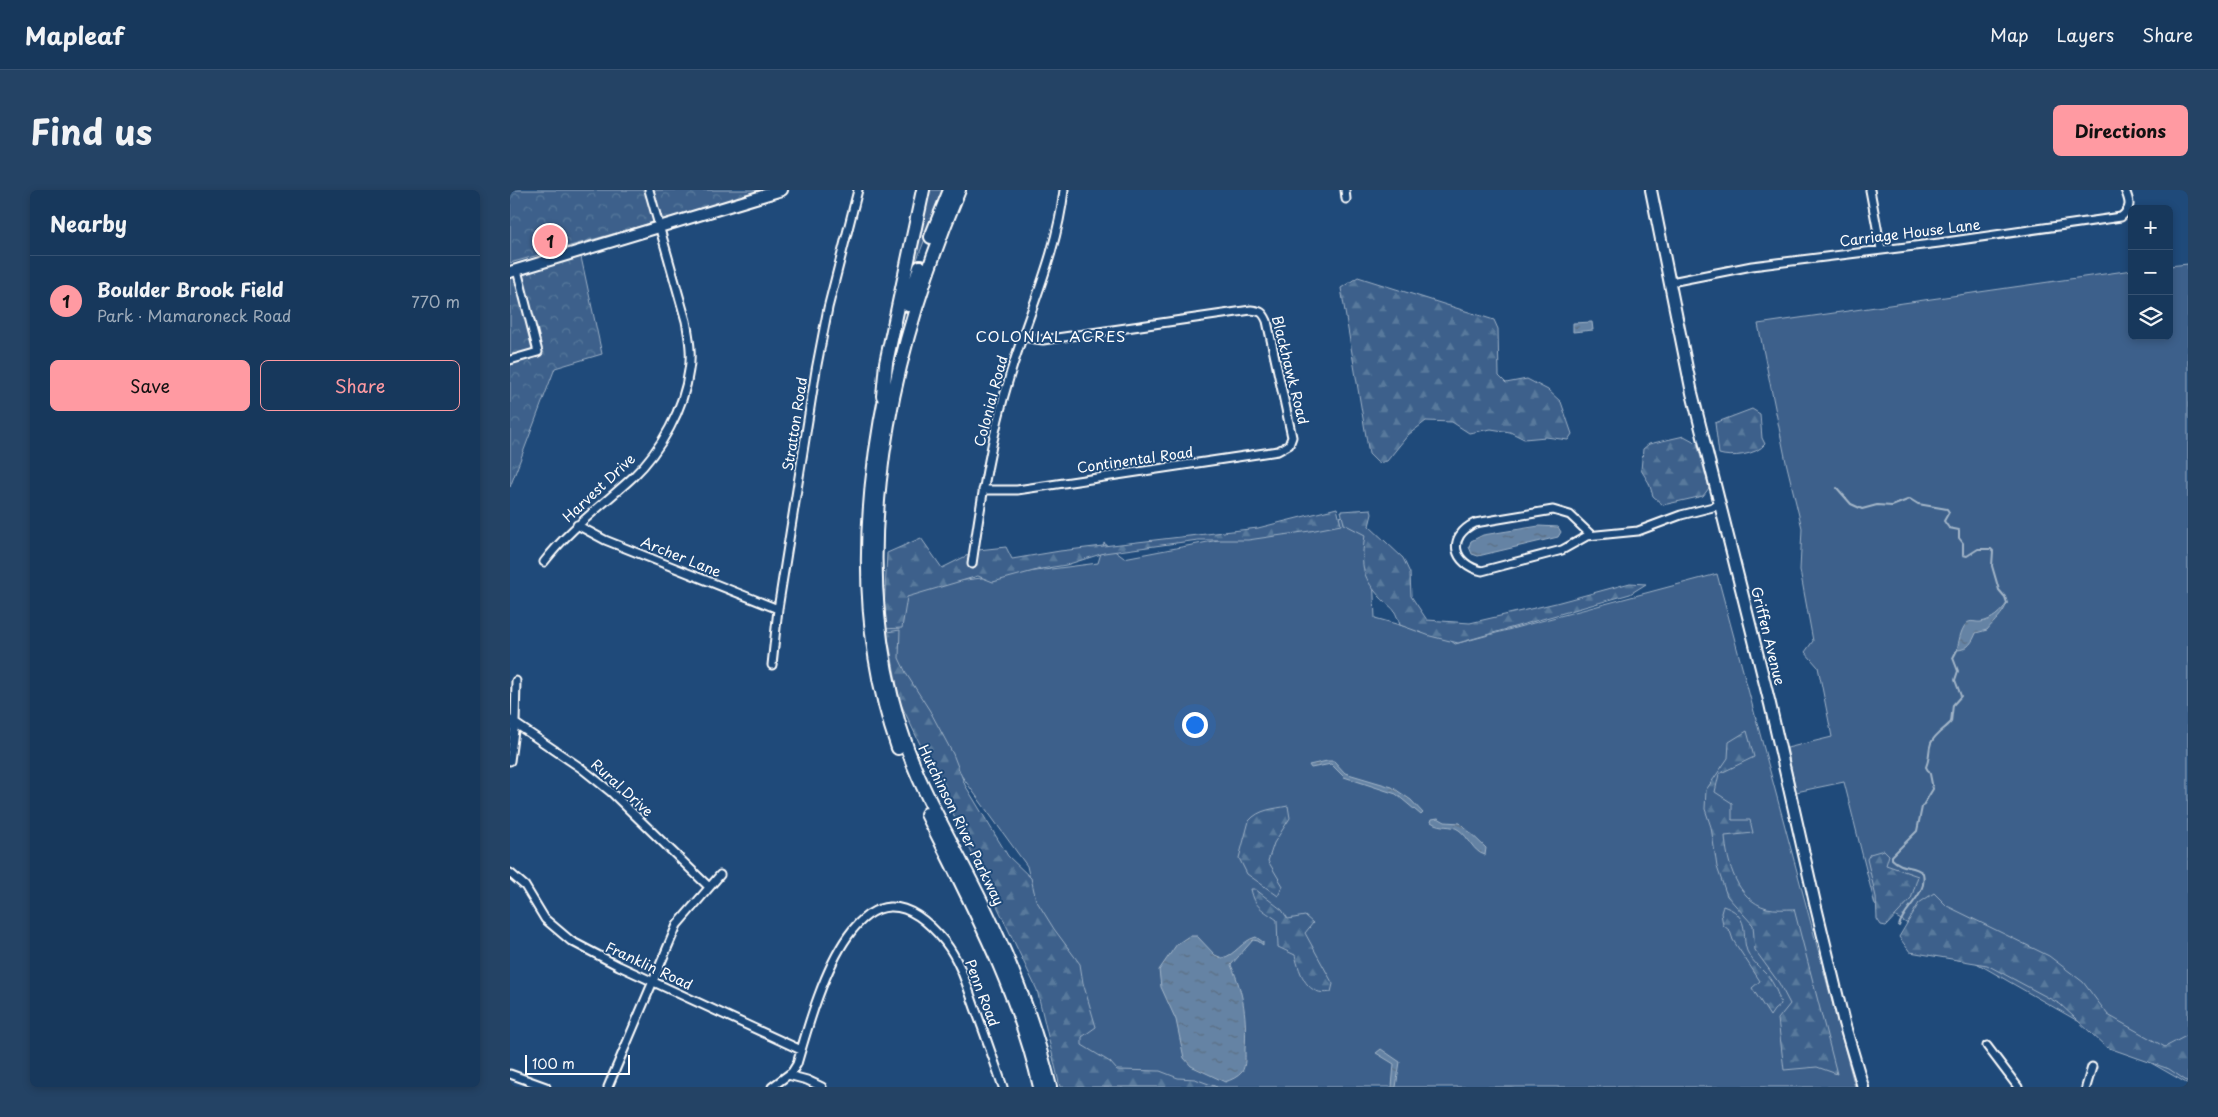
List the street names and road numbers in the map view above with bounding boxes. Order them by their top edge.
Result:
street label: Carriage House Lane [1838,213,1982,252]
street label: Blackhawk Road [1267,313,1314,427]
street label: Colonial Road [968,353,1013,449]
street label: Stratton Road [777,376,812,472]
street label: Continental Road [1075,441,1194,478]
street label: Harvest Drive [557,448,640,527]
street label: Archer Lane [638,531,725,582]
street label: Griffen Avenue [1746,584,1791,688]
street label: Hutchinson River Parkway [913,741,1010,909]
street label: Rural Drive [587,754,658,821]
street label: Franklin Road [602,936,696,995]
street label: Penn Road [960,956,1005,1030]

